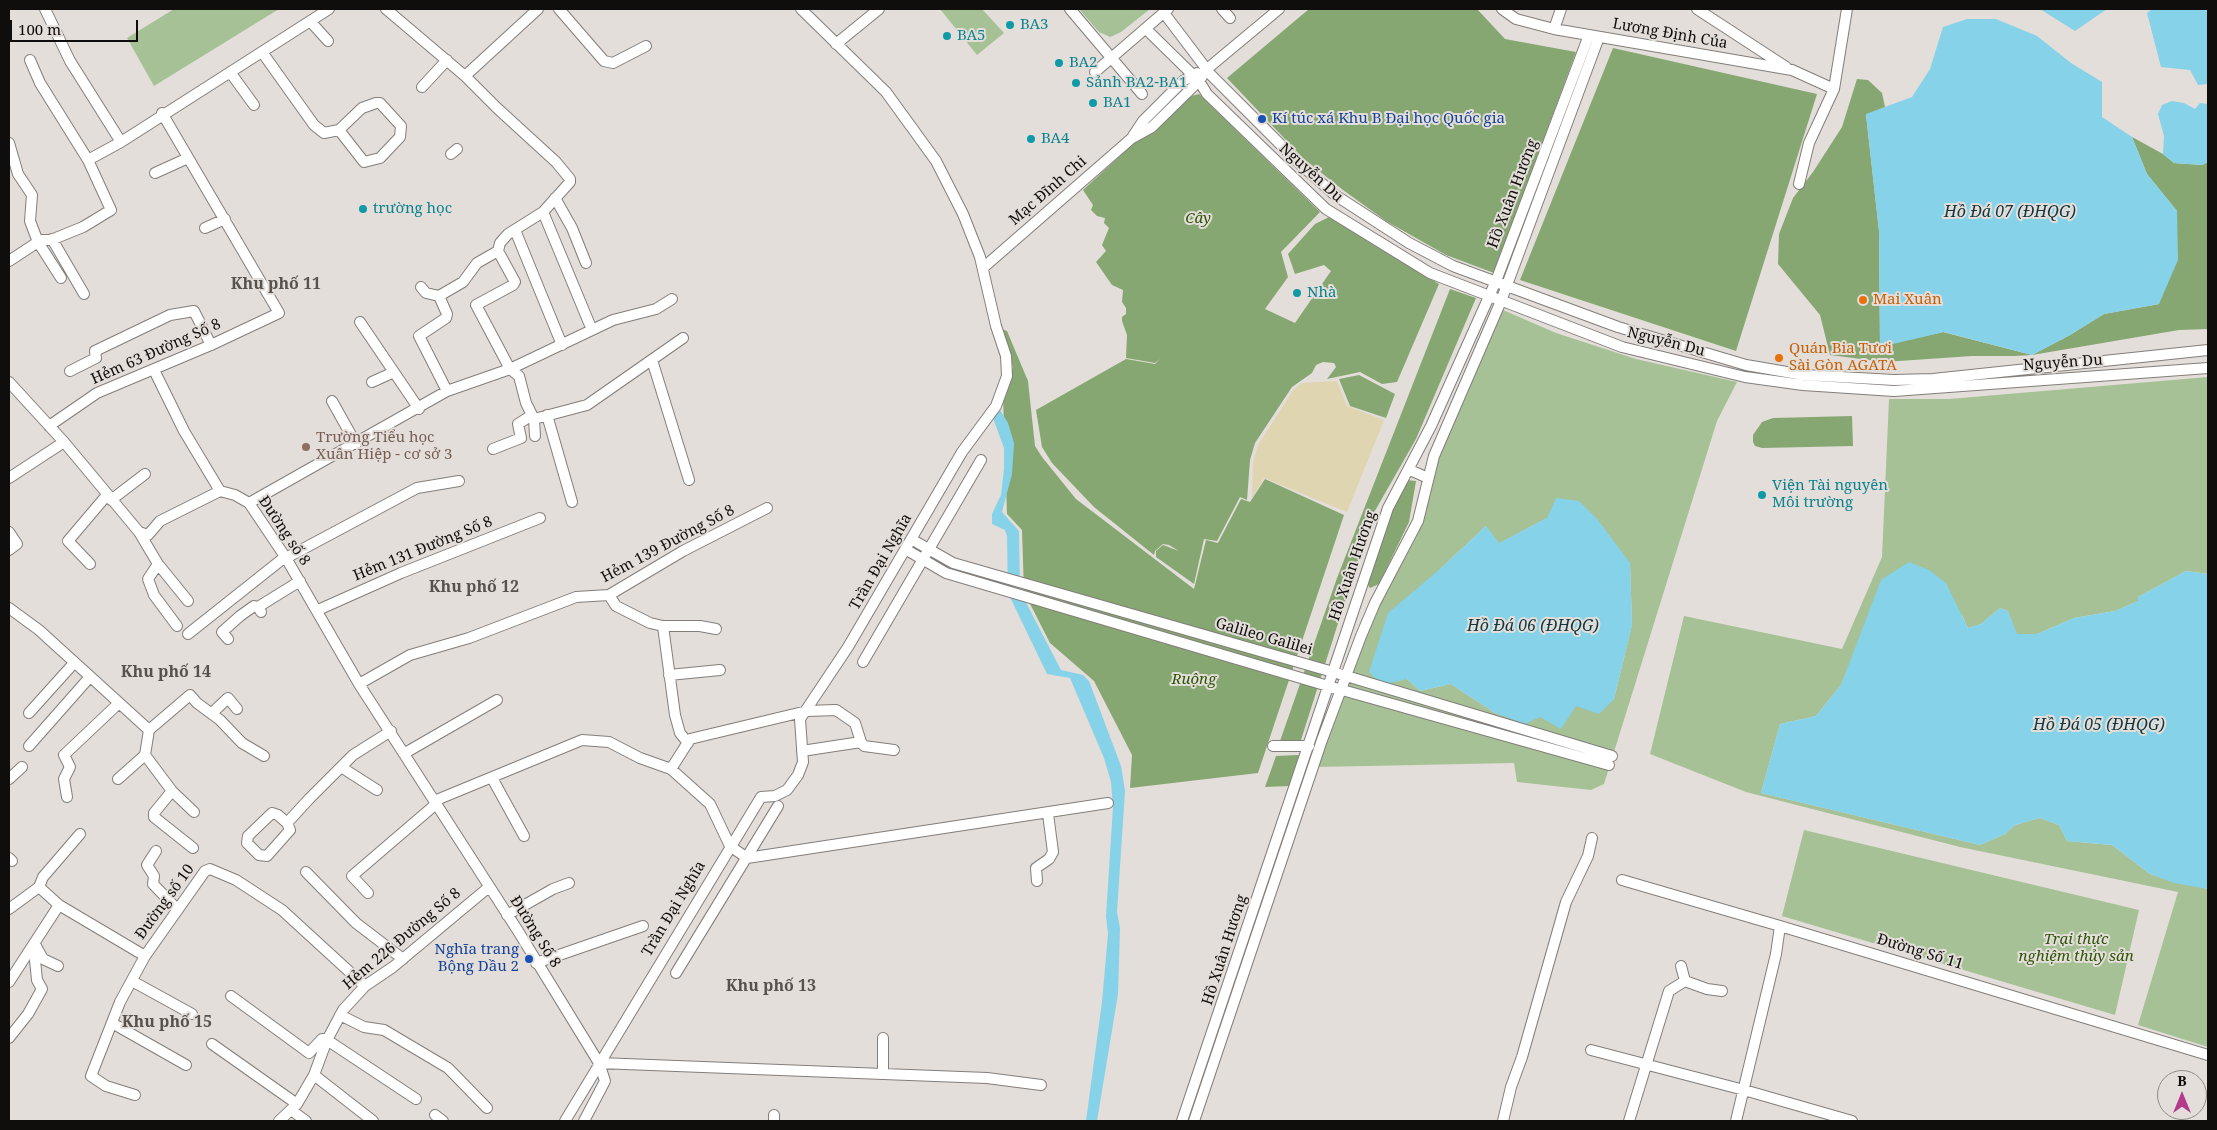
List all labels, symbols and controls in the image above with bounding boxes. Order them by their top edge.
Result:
scale bar [12,10,140,42]
street label: Lương Định Của [1611,15,1729,53]
place label: BA3 [1020,16,1048,34]
text: 100 m [18,19,61,39]
marker: BA3 [1004,19,1016,31]
place label: BA5 [957,27,985,45]
marker: BA5 [941,30,953,42]
place label: BA2 [1069,54,1097,72]
marker: BA2 [1053,57,1065,69]
place label: Sảnh BA2-BA1 [1086,74,1187,92]
marker: Sảnh BA2-BA1 [1070,77,1082,89]
place label: BA1 [1103,94,1131,112]
marker: BA1 [1087,97,1099,109]
place label: Kí túc xá Khu B Đại học Quốc gia [1272,110,1505,128]
marker: Kí túc xá Khu B Đại học Quốc gia [1256,113,1268,125]
place label: BA4 [1041,130,1069,148]
marker: BA4 [1025,133,1037,145]
street label: Hồ Xuân Hương [1484,137,1542,251]
street label: Nguyễn Du [1275,140,1347,206]
street label: Mạc Đĩnh Chi [1006,153,1090,229]
place label: trường học [373,200,452,218]
water label: Hồ Đá 07 (ĐHQG) [1944,202,2076,222]
marker: trường học [357,203,369,215]
park label: Cây [1185,210,1211,228]
district label: Khu phố 11 [231,274,321,294]
place label: Nhà [1307,284,1336,302]
marker: Nhà [1291,287,1303,299]
place label: Mai Xuân [1873,291,1942,309]
marker: Mai Xuân [1857,294,1869,306]
street label: Hẻm 63 Đường Số 8 [88,315,224,389]
street label: Nguyễn Du [1625,324,1707,360]
place label: Quán Bia Tươi Sài Gòn AGATA [1789,340,1897,375]
street label: Nguyễn Du [2023,351,2103,375]
marker: Quán Bia Tươi Sài Gòn AGATA [1773,352,1785,364]
place label: Trường Tiểu học Xuân Hiệp - cơ sở 3 [316,429,452,464]
marker: Trường Tiểu học Xuân Hiệp - cơ sở 3 [300,441,312,453]
place label: Viện Tài nguyên Môi trường [1772,477,1888,512]
marker: Viện Tài nguyên Môi trường [1756,489,1768,501]
street label: Đường số 8 [254,493,314,569]
street label: Hẻm 139 Đường Số 8 [598,501,738,587]
street label: Hồ Xuân Hương [1326,509,1380,623]
street label: Trần Đại Nghĩa [846,511,916,613]
street label: Hẻm 131 Đường Số 8 [351,513,495,585]
district label: Khu phố 12 [429,577,519,597]
street label: Galileo Galilei [1213,615,1315,659]
water label: Hồ Đá 06 (ĐHQG) [1467,616,1599,636]
district label: Khu phố 14 [121,662,211,682]
park label: Ruộng [1172,671,1216,689]
water label: Hồ Đá 05 (ĐHQG) [2033,715,2165,735]
street label: Trần Đại Nghĩa [638,858,710,960]
street label: Đường số 10 [132,861,198,943]
street label: Hẻm 226 Đường Số 8 [339,884,465,994]
street label: Hồ Xuân Hương [1199,892,1251,1008]
street label: Đường Số 8 [506,893,564,971]
street label: Đường Số 11 [1875,930,1965,974]
park label: Trại thực nghiệm thủy sản [2018,931,2134,966]
place label: Nghĩa trang Bộng Dầu 2 [435,941,519,976]
marker: Nghĩa trang Bộng Dầu 2 [523,953,535,965]
district label: Khu phố 13 [726,976,816,996]
district label: Khu phố 15 [122,1012,212,1032]
north arrow [2157,1070,2207,1120]
text: B [2177,1071,2187,1090]

